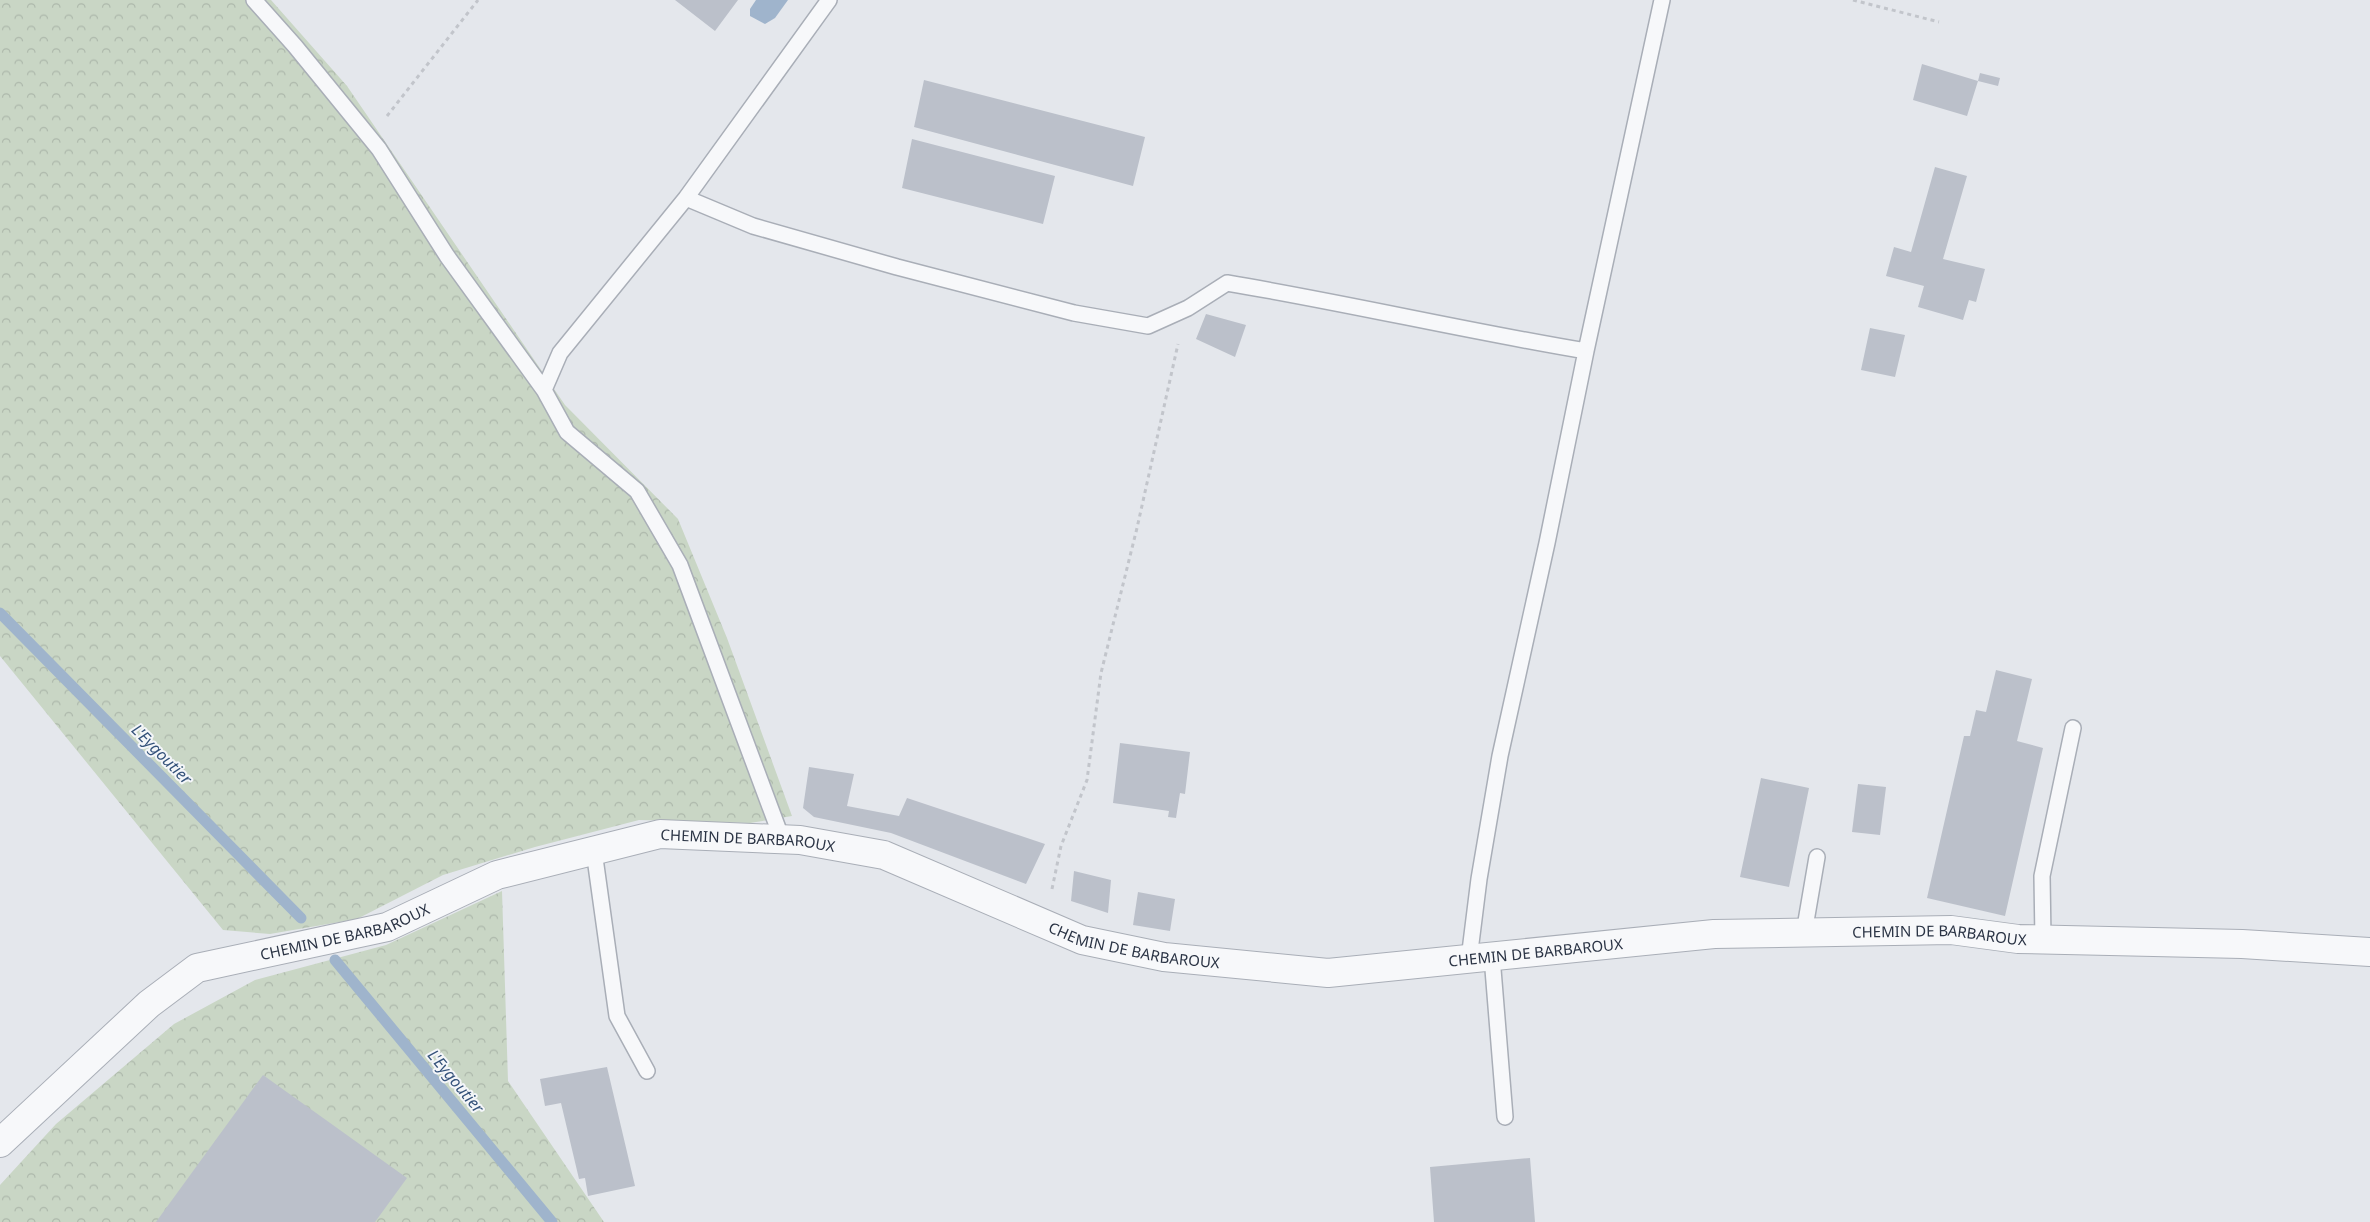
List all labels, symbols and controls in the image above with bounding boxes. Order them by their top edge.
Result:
water label: L'Eygoutier [127,719,197,789]
street label: CHEMIN DE BARBAROUX [660,824,837,856]
street label: CHEMIN DE BARBAROUX [258,898,432,964]
street label: CHEMIN DE BARBAROUX [1046,917,1221,972]
street label: CHEMIN DE BARBAROUX [1852,920,2027,949]
street label: CHEMIN DE BARBAROUX [1448,933,1624,971]
water label: L'Eygoutier [423,1044,490,1118]

